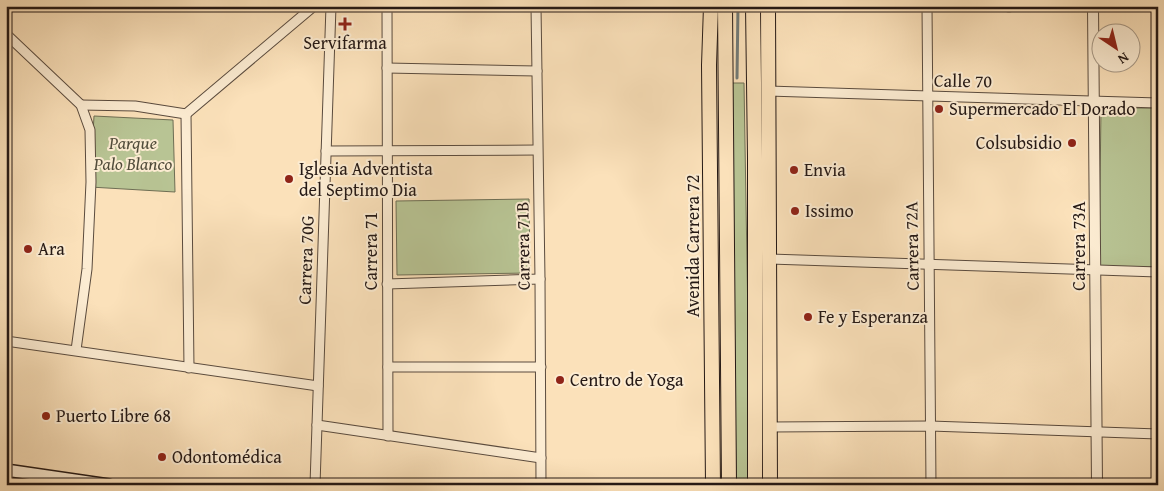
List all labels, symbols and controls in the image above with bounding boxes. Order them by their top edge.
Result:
marker: Servifarma [339,18,351,30]
north arrow [1092,22,1142,72]
place label: Servifarma [303,29,387,56]
text: N [1113,48,1133,70]
street label: Calle 70 [934,66,993,95]
place label: Supermercado El Dorado [949,95,1135,122]
marker: Supermercado El Dorado [933,103,945,115]
park label: Parque Palo Blanco [93,129,173,177]
place label: Colsubsidio [976,129,1062,156]
marker: Colsubsidio [1066,137,1078,149]
place label: Iglesia Adventista del Septimo Dia [299,155,433,203]
place label: Envia [804,156,846,183]
marker: Envia [788,164,800,176]
marker: Iglesia Adventista del Septimo Dia [283,173,295,185]
street label: Avenida Carrera 72 [679,175,706,317]
place label: Issimo [805,197,854,224]
street label: Carrera 71B [508,201,537,291]
street label: Carrera 72A [897,201,926,291]
street label: Carrera 73A [1065,201,1092,291]
marker: Issimo [789,205,801,217]
street label: Carrera 71 [357,212,384,290]
street label: Carrera 70G [290,215,321,305]
place label: Ara [38,235,65,262]
marker: Ara [22,243,34,255]
place label: Fe y Esperanza [818,303,929,330]
marker: Fe y Esperanza [802,311,814,323]
place label: Centro de Yoga [570,366,684,393]
marker: Centro de Yoga [554,374,566,386]
place label: Puerto Libre 68 [56,402,171,429]
marker: Puerto Libre 68 [40,410,52,422]
place label: Odontomédica [172,443,282,470]
marker: Odontomédica [156,451,168,463]

